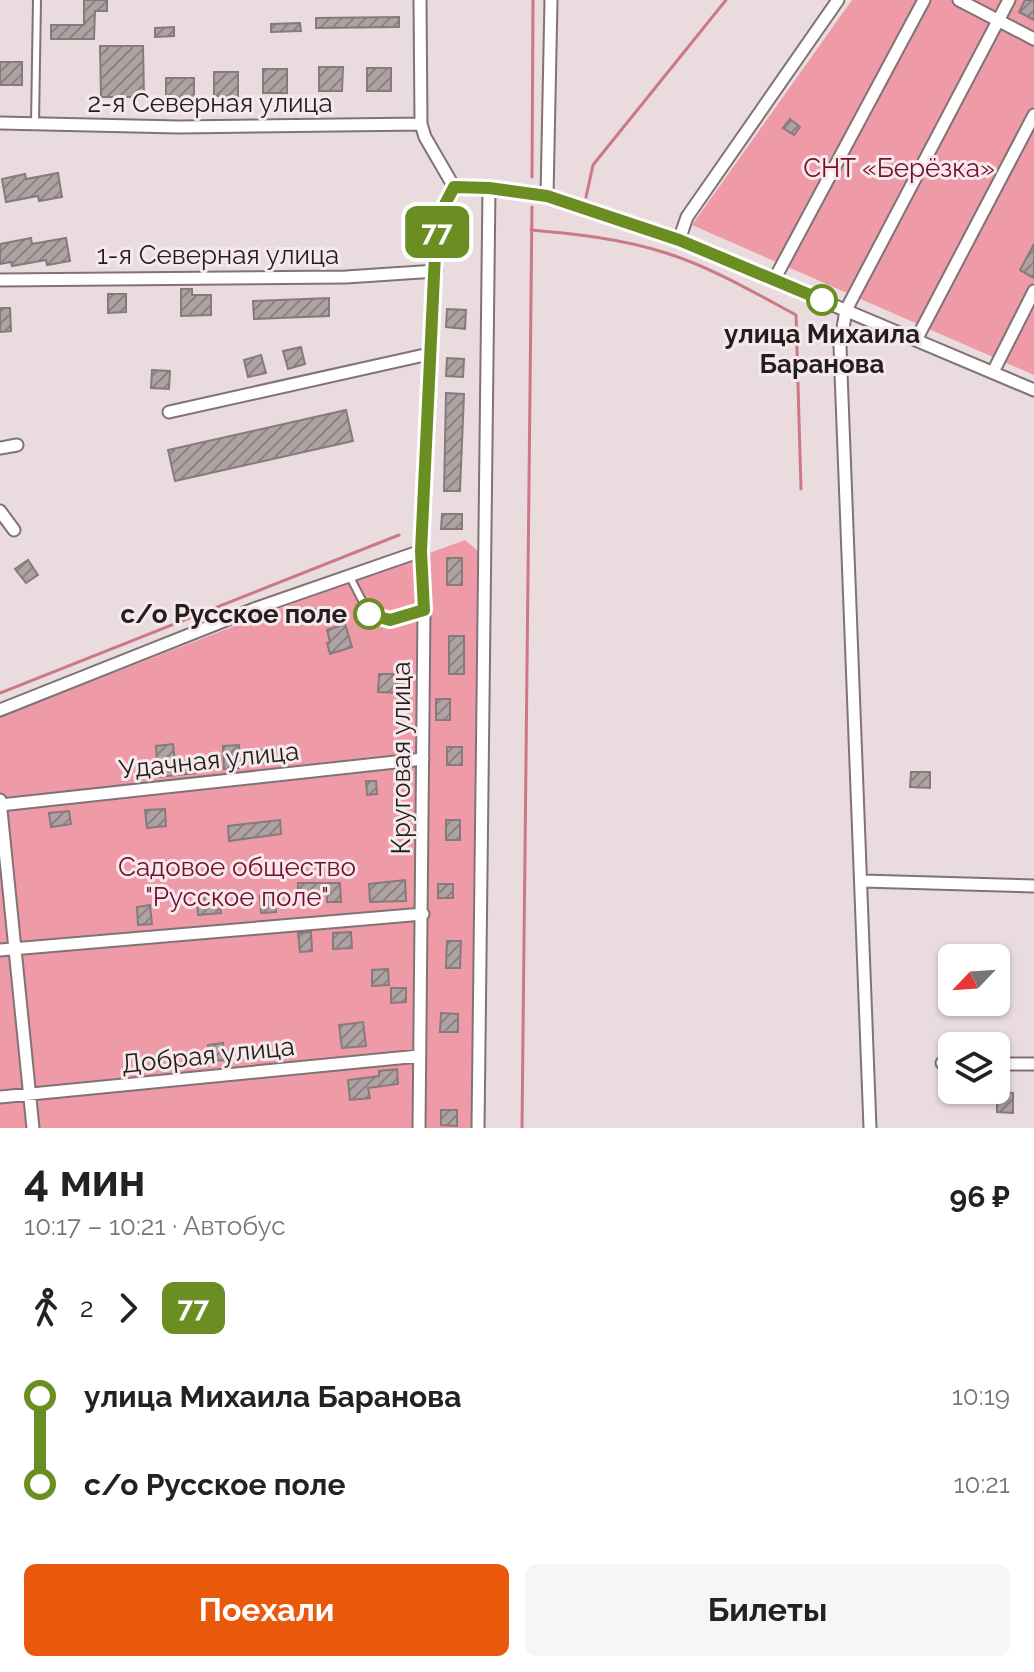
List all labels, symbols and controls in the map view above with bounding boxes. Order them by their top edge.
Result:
street label: 2-я Северная улица [87,88,333,118]
park label: СНТ «Берёзка» [803,153,995,183]
line badge: 77 [401,206,473,258]
text: 77 [421,215,453,248]
street label: 1-я Северная улица [97,240,339,270]
marker: улица Михаила Баранова [807,285,837,315]
place label: улица Михаила Баранова [724,319,920,379]
place label: с/о Русское поле [120,599,347,629]
marker: с/о Русское поле [354,599,384,629]
street label: Круговая улица [386,661,416,855]
street label: Удачная улица [117,736,301,784]
park label: Садовое общество "Русское поле" [118,852,356,912]
north arrow [938,944,1010,1016]
map controls [938,944,1010,1104]
street label: Добрая улица [120,1031,296,1079]
button: layers [938,1032,1010,1104]
text: 4 мин [24,1155,145,1206]
text: 96 ₽ [949,1179,1010,1214]
text: 10:17 – 10:21 · Автобус [24,1211,285,1241]
icon: walk [24,1286,68,1330]
icon: forward [106,1286,150,1330]
text: 77 [178,1291,209,1324]
text: 2 [80,1293,94,1323]
text: улица Михаила Баранова [84,1379,461,1414]
text: 10:19 [952,1381,1010,1411]
text: с/о Русское поле [84,1467,345,1502]
text: 10:21 [953,1469,1010,1499]
button: Поехали [24,1564,509,1656]
button: Билеты [525,1564,1010,1656]

